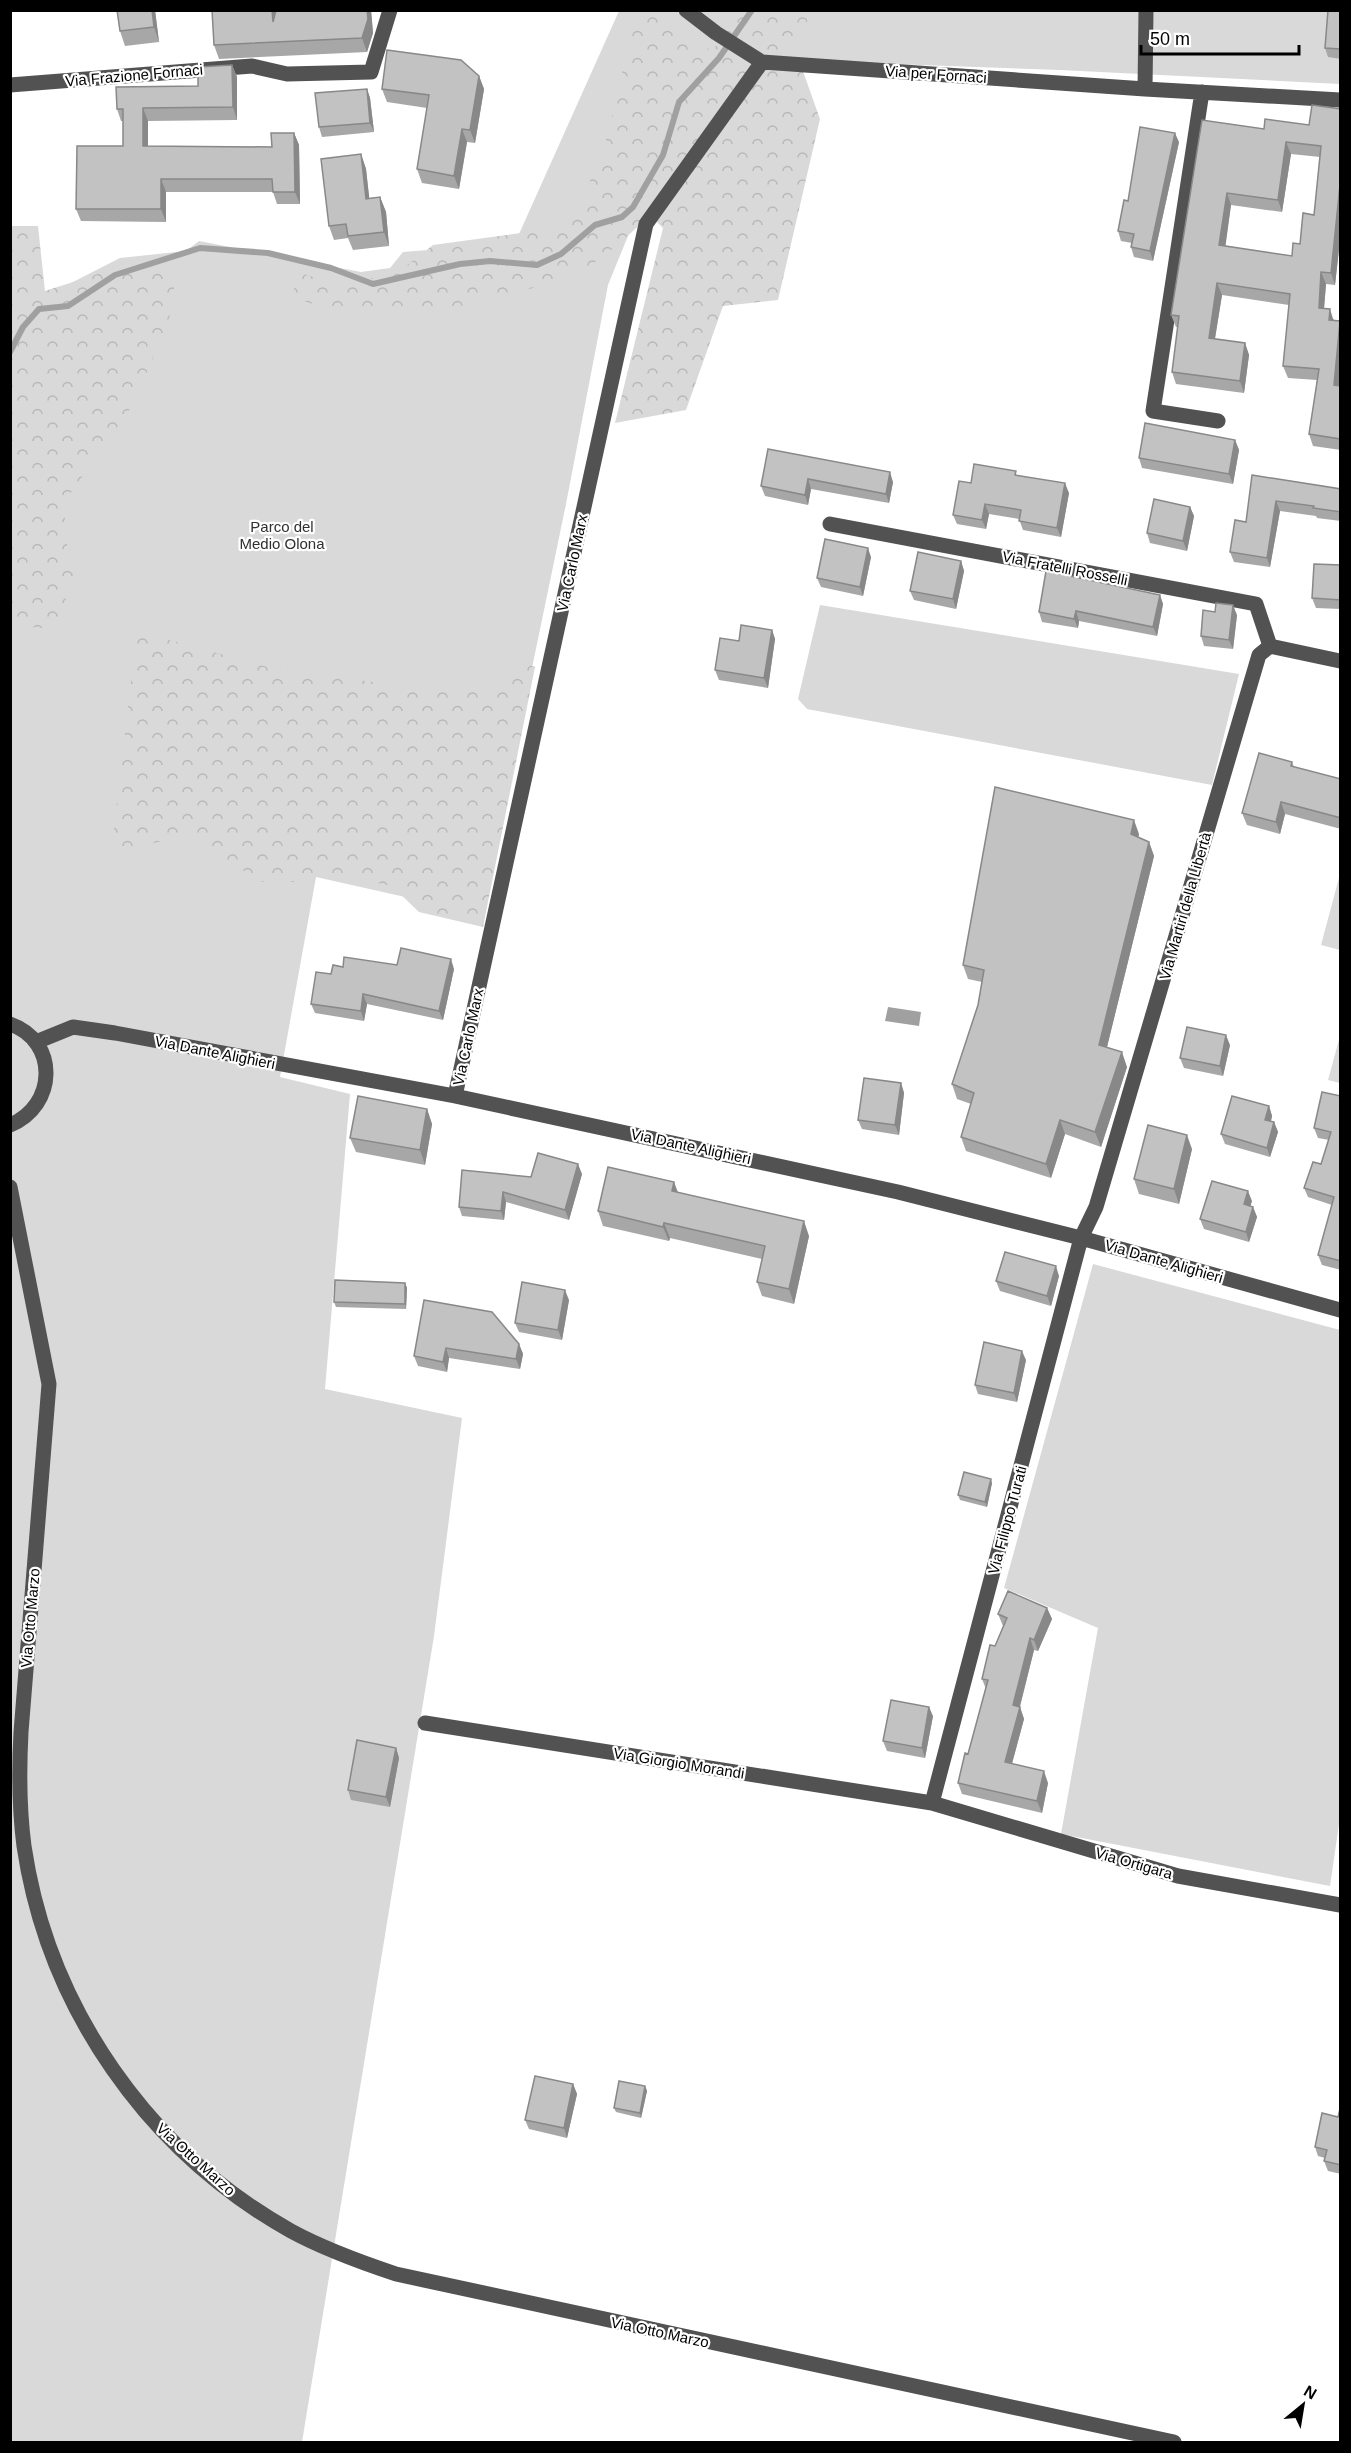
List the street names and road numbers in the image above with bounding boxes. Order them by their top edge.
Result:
street label: Via Frazione Fornaci [64,61,204,89]
street label: Via per Fornaci [885,62,987,86]
street label: Via Carlo Marx [553,512,591,613]
street label: Via Fratelli Rosselli [1001,548,1129,588]
street label: Via Martiri della Libertà [1156,829,1214,982]
street label: Via Carlo Marx [449,986,487,1087]
street label: Via Dante Alighieri [153,1032,277,1072]
street label: Via Dante Alighieri [629,1125,753,1167]
street label: Via Dante Alighieri [1103,1236,1225,1286]
street label: Via Filippo Turati [984,1464,1030,1576]
street label: Via Otto Marzo [17,1568,43,1668]
street label: Via Giorgio Morandi [612,1744,746,1782]
street label: Via Ortigara [1093,1844,1175,1882]
street label: Via Otto Marzo [153,2119,239,2199]
street label: Via Otto Marzo [609,2313,711,2351]

